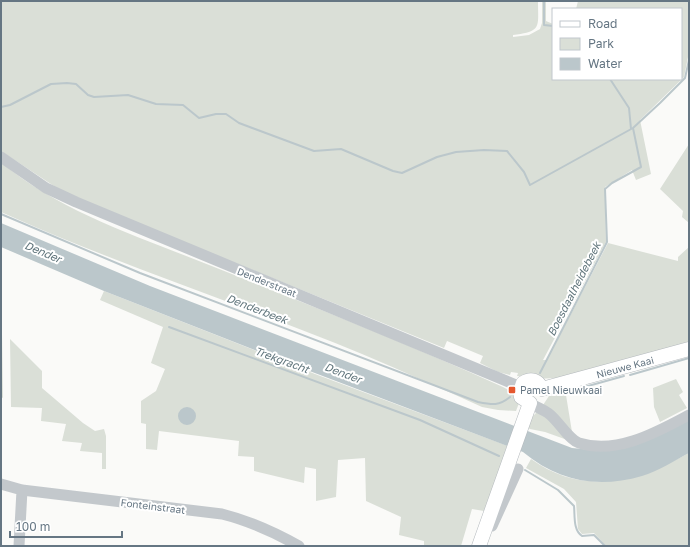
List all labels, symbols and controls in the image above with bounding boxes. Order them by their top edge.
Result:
legend [552,8,682,80]
text: Road [588,16,617,31]
text: Park [588,36,614,51]
text: Water [588,56,622,71]
water label: Dender [23,238,65,266]
water label: Boesdaalheidebeek [544,238,604,338]
street label: Denderstraat [235,265,299,299]
water label: Denderbeek [225,291,291,327]
water label: Trekgracht [253,344,312,377]
street label: Nieuwe Kaai [595,354,655,380]
water label: Dender [323,360,365,386]
place label: Pamel Nieuwkaai [520,384,602,396]
marker: Pamel Nieuwkaai [507,385,517,395]
street label: Fonteinstraat [120,496,186,516]
scale bar [10,513,122,539]
text: 100 m [16,519,50,534]

